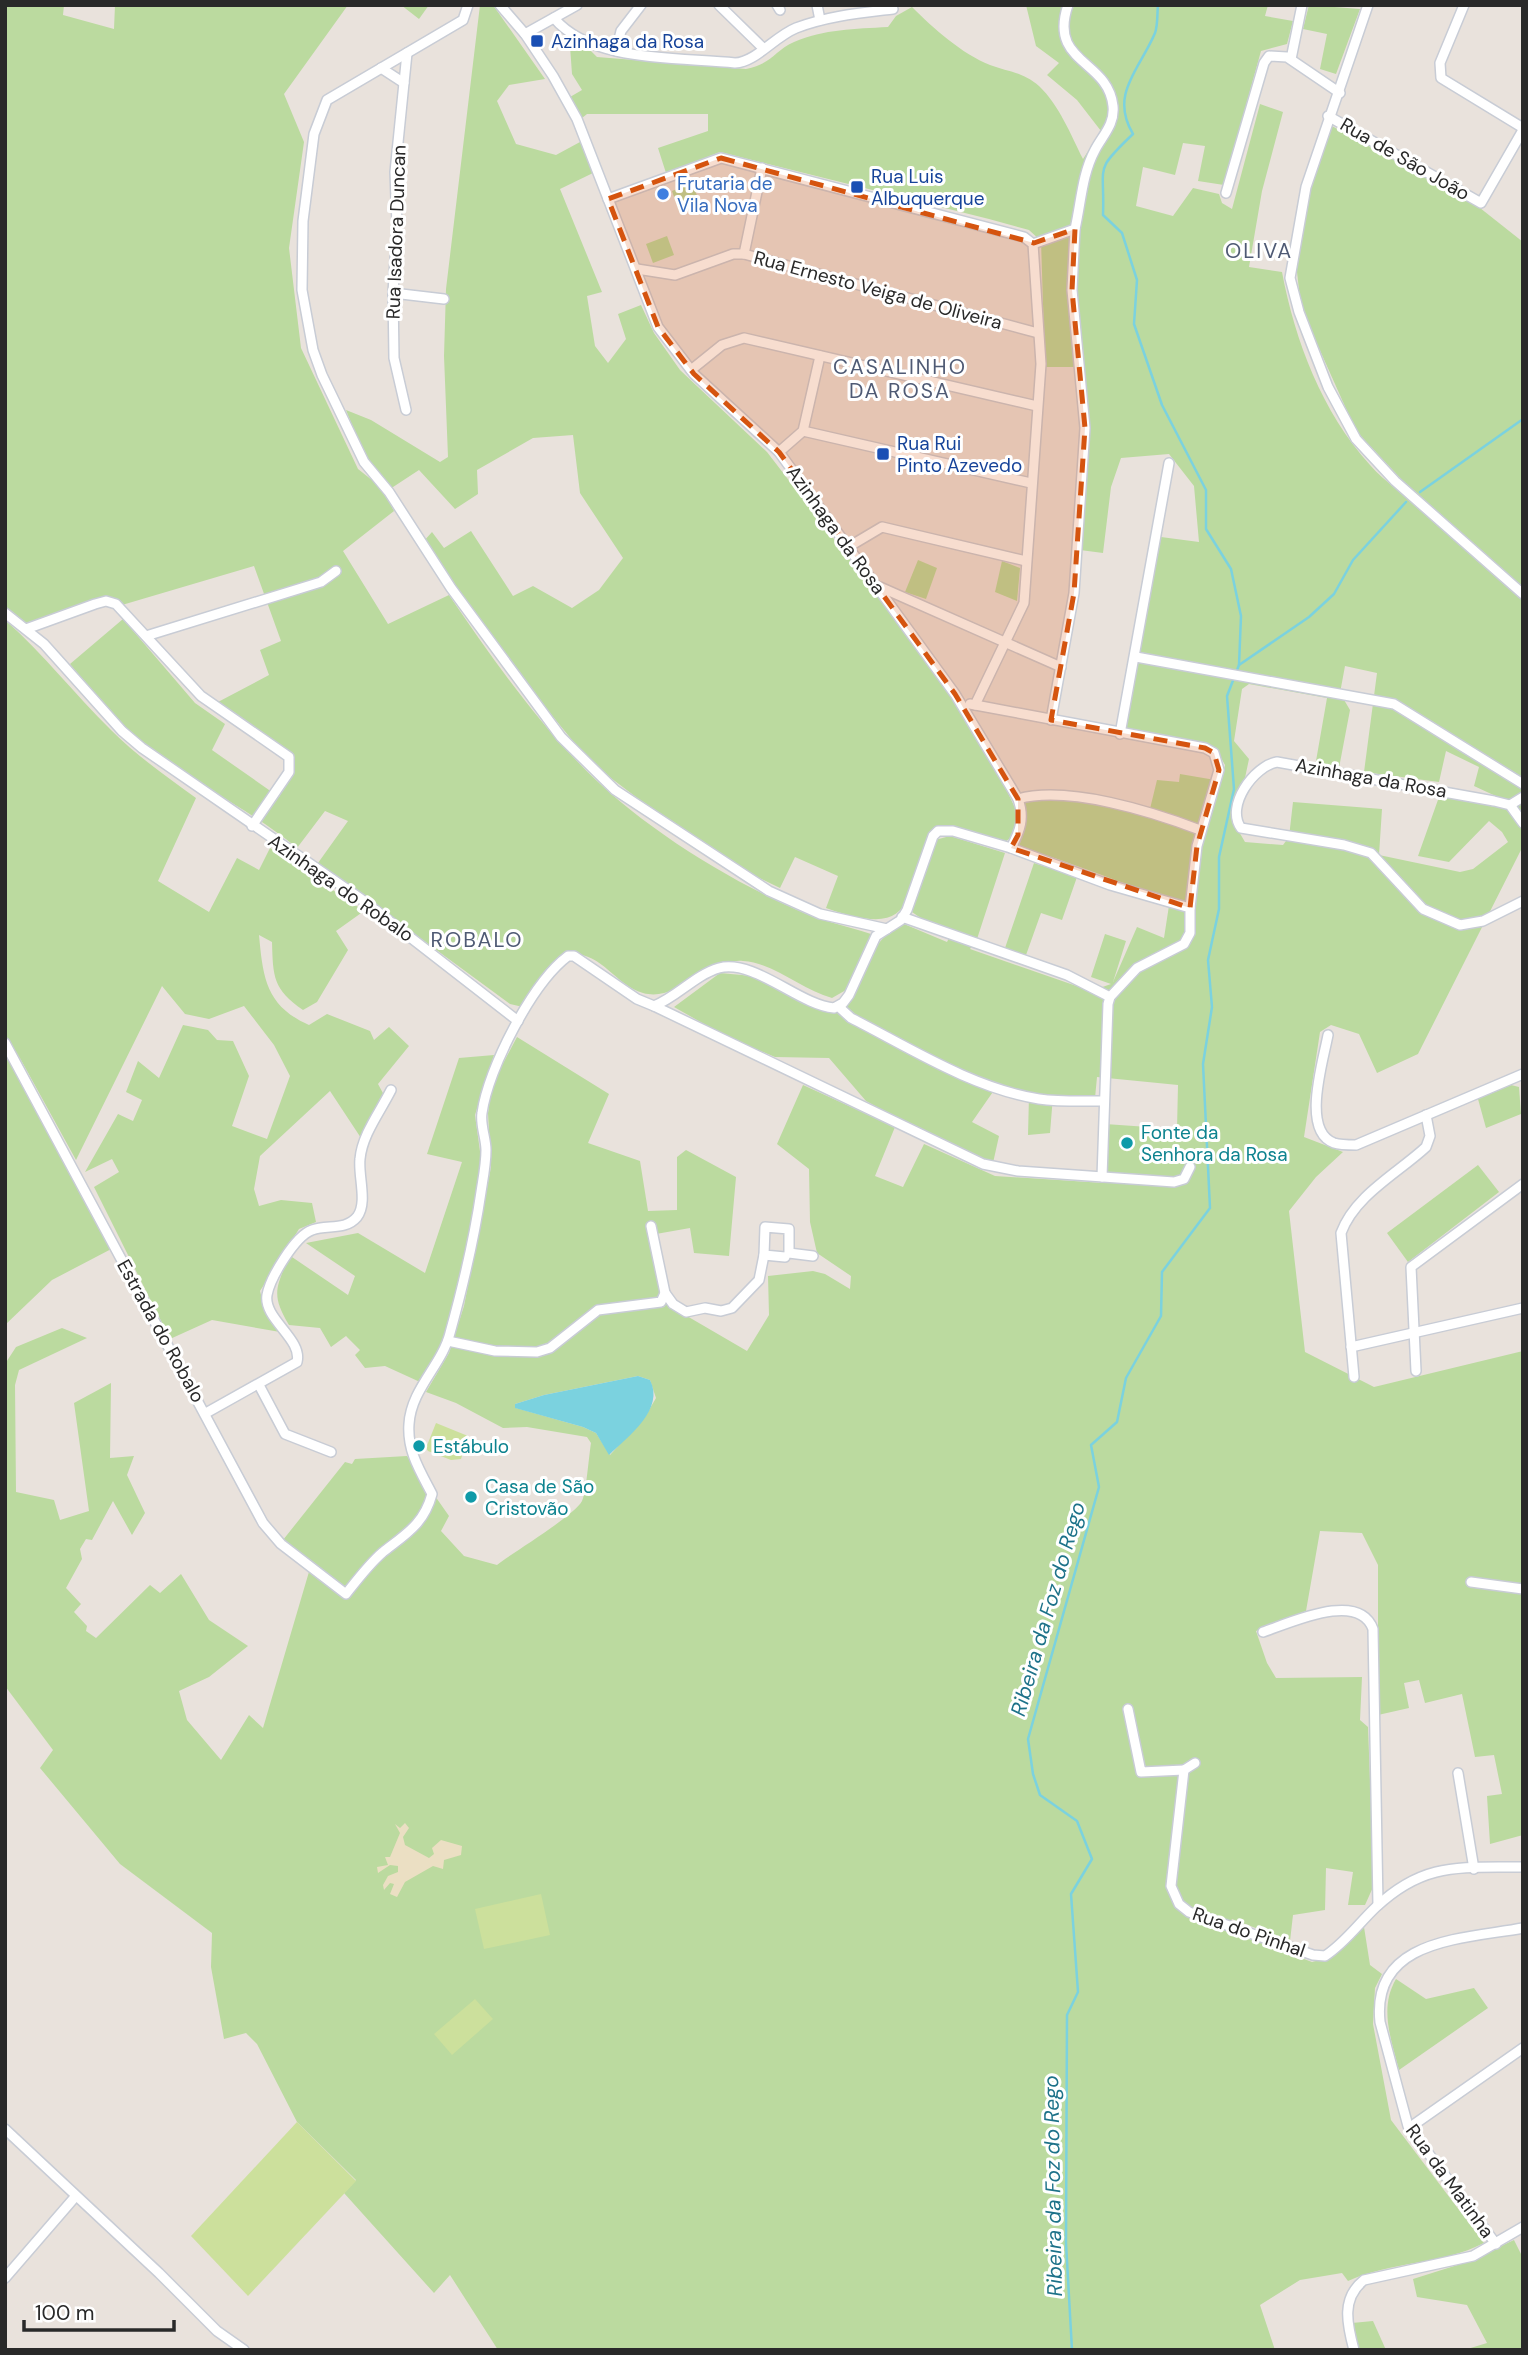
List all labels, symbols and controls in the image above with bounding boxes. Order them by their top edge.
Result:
place label: Azinhaga da Rosa [551,29,704,54]
marker: Azinhaga da Rosa [529,33,545,49]
street label: Rua de São João [1336,112,1474,206]
street label: Rua Isadora Duncan [380,144,412,320]
place label: Rua Luis Albuquerque [871,164,985,211]
place label: Frutaria de Vila Nova [677,171,773,218]
marker: Rua Luis Albuquerque [849,179,865,195]
marker: Frutaria de Vila Nova [655,186,671,202]
district label: OLIVA [1225,237,1293,265]
street label: Rua Ernesto Veiga de Oliveira [751,245,1005,335]
district label: CASALINHO DA ROSA [833,353,967,405]
place label: Rua Rui Pinto Azevedo [897,431,1022,478]
marker: Rua Rui Pinto Azevedo [875,446,891,462]
street label: Azinhaga da Rosa [781,461,891,599]
street label: Azinhaga da Rosa [1293,752,1449,804]
street label: Azinhaga do Robalo [263,828,419,948]
district label: ROBALO [430,926,524,954]
place label: Fonte da Senhora da Rosa [1141,1120,1288,1167]
marker: Fonte da Senhora da Rosa [1119,1135,1135,1151]
street label: Estrada do Robalo [111,1255,211,1407]
place label: Estábulo [433,1434,509,1459]
marker: Estábulo [411,1438,427,1454]
place label: Casa de São Cristovão [485,1474,594,1521]
marker: Casa de São Cristovão [463,1489,479,1505]
water label: Ribeira da Foz do Rego [1004,1499,1092,1719]
street label: Rua do Pinhal [1189,1901,1309,1963]
water label: Ribeira da Foz do Rego [1037,2075,1069,2297]
street label: Rua da Matinha [1400,2119,1500,2243]
scale bar [24,2288,175,2332]
text: 100 m [35,2299,95,2327]

